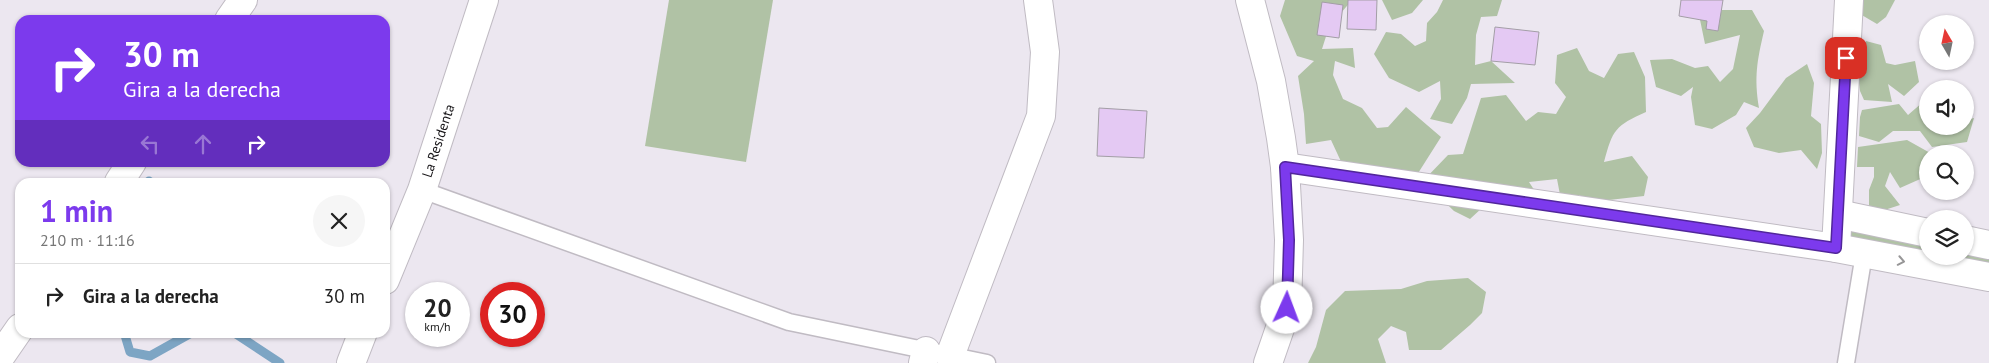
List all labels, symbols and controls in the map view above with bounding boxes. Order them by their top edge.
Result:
north arrow [1919,15,1974,70]
map controls [1919,15,1974,265]
text: 30 m [123,31,200,77]
icon: right [40,35,105,100]
pin [1825,37,1867,79]
icon: arrive [1832,44,1860,72]
text: Gira a la derecha [123,75,281,103]
button: sound [1919,80,1974,135]
street label: La Residenta [418,102,458,180]
icon: left [136,130,164,158]
icon: ahead [189,130,217,158]
icon: right [242,130,270,158]
button: search [1919,145,1974,200]
text: 1 min [40,191,113,230]
button: close [313,195,365,247]
button: layers [1919,210,1974,265]
text: 210 m · 11:16 [40,230,135,250]
one-way arrow [1897,255,1906,266]
position arrow [1260,281,1312,333]
icon: right [40,282,68,310]
speed limit sign: 30 [480,282,545,347]
text: Gira a la derecha [83,284,219,308]
text: 30 m [324,284,365,308]
text: 20 [423,292,452,324]
text: km/h [424,319,451,334]

